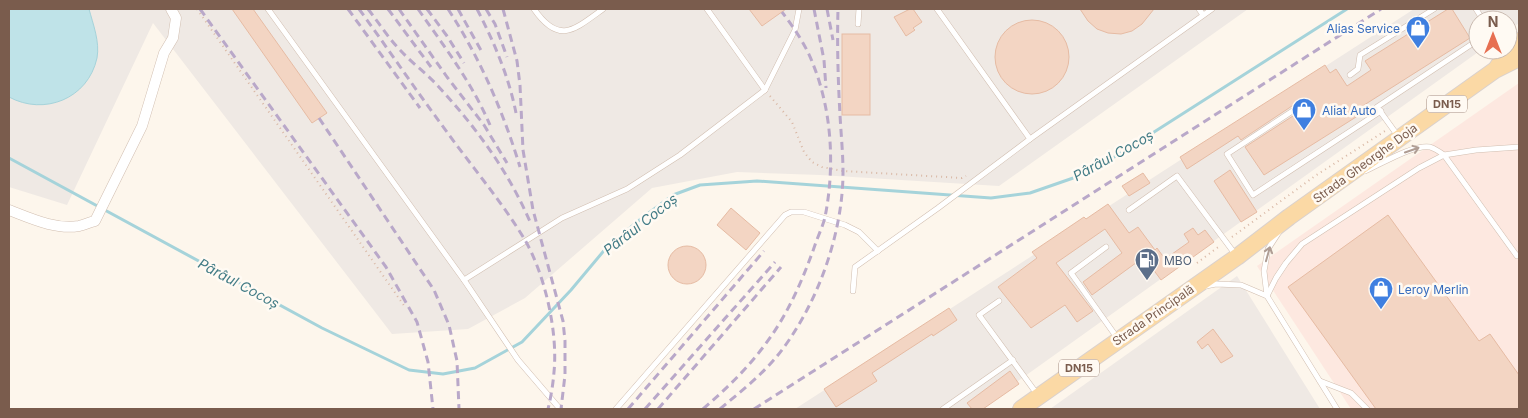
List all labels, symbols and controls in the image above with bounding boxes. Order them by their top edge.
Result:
north arrow [1468,10,1518,60]
text: N [1488,13,1498,30]
shop icon: Alias Service [1405,15,1431,49]
place label: Alias Service [1327,21,1400,36]
road number: DN15 [1427,96,1467,112]
shop icon: Aliat Auto [1291,97,1317,131]
place label: Aliat Auto [1322,103,1377,118]
street label: Strada Gheorghe Doja [1310,120,1420,206]
water label: Pârâul Cocoș [1070,126,1157,185]
one-way arrow [1404,145,1419,154]
water label: Pârâul Cocoș [600,190,681,259]
one-way arrow [1263,246,1273,262]
fuel station icon: MBO [1134,247,1160,281]
place label: MBO [1164,253,1192,268]
water label: Pârâul Cocoș [195,255,282,312]
shop icon: Leroy Merlin [1368,276,1394,310]
street label: Strada Principală [1109,281,1197,349]
place label: Leroy Merlin [1398,282,1469,297]
road number: DN15 [1059,359,1099,376]

